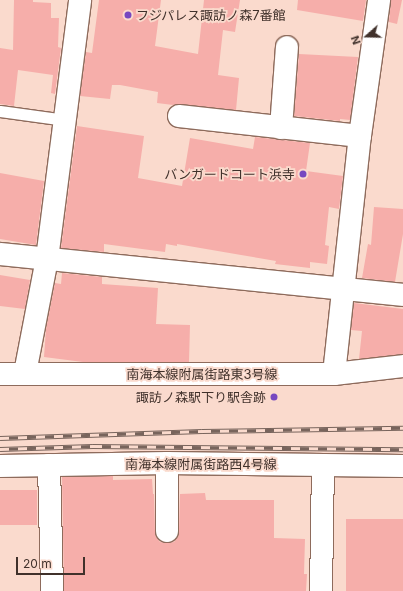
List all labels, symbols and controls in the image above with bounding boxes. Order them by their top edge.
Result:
place label: フジパレス諏訪ノ森7番館 [136,7,286,23]
marker: フジパレス諏訪ノ森7番館 [123,10,133,20]
north arrow [347,16,387,56]
text: N [348,34,364,46]
place label: バンガードコート浜寺 [165,166,295,182]
marker: バンガードコート浜寺 [298,169,308,179]
street label: 南海本線附属街路東3号線 [126,366,278,382]
place label: 諏訪ノ森駅下り駅舎跡 [136,389,266,405]
marker: 諏訪ノ森駅下り駅舎跡 [269,392,279,402]
street label: 南海本線附属街路西4号線 [125,456,277,472]
scale bar [18,549,87,575]
text: 20 m [23,556,52,571]

